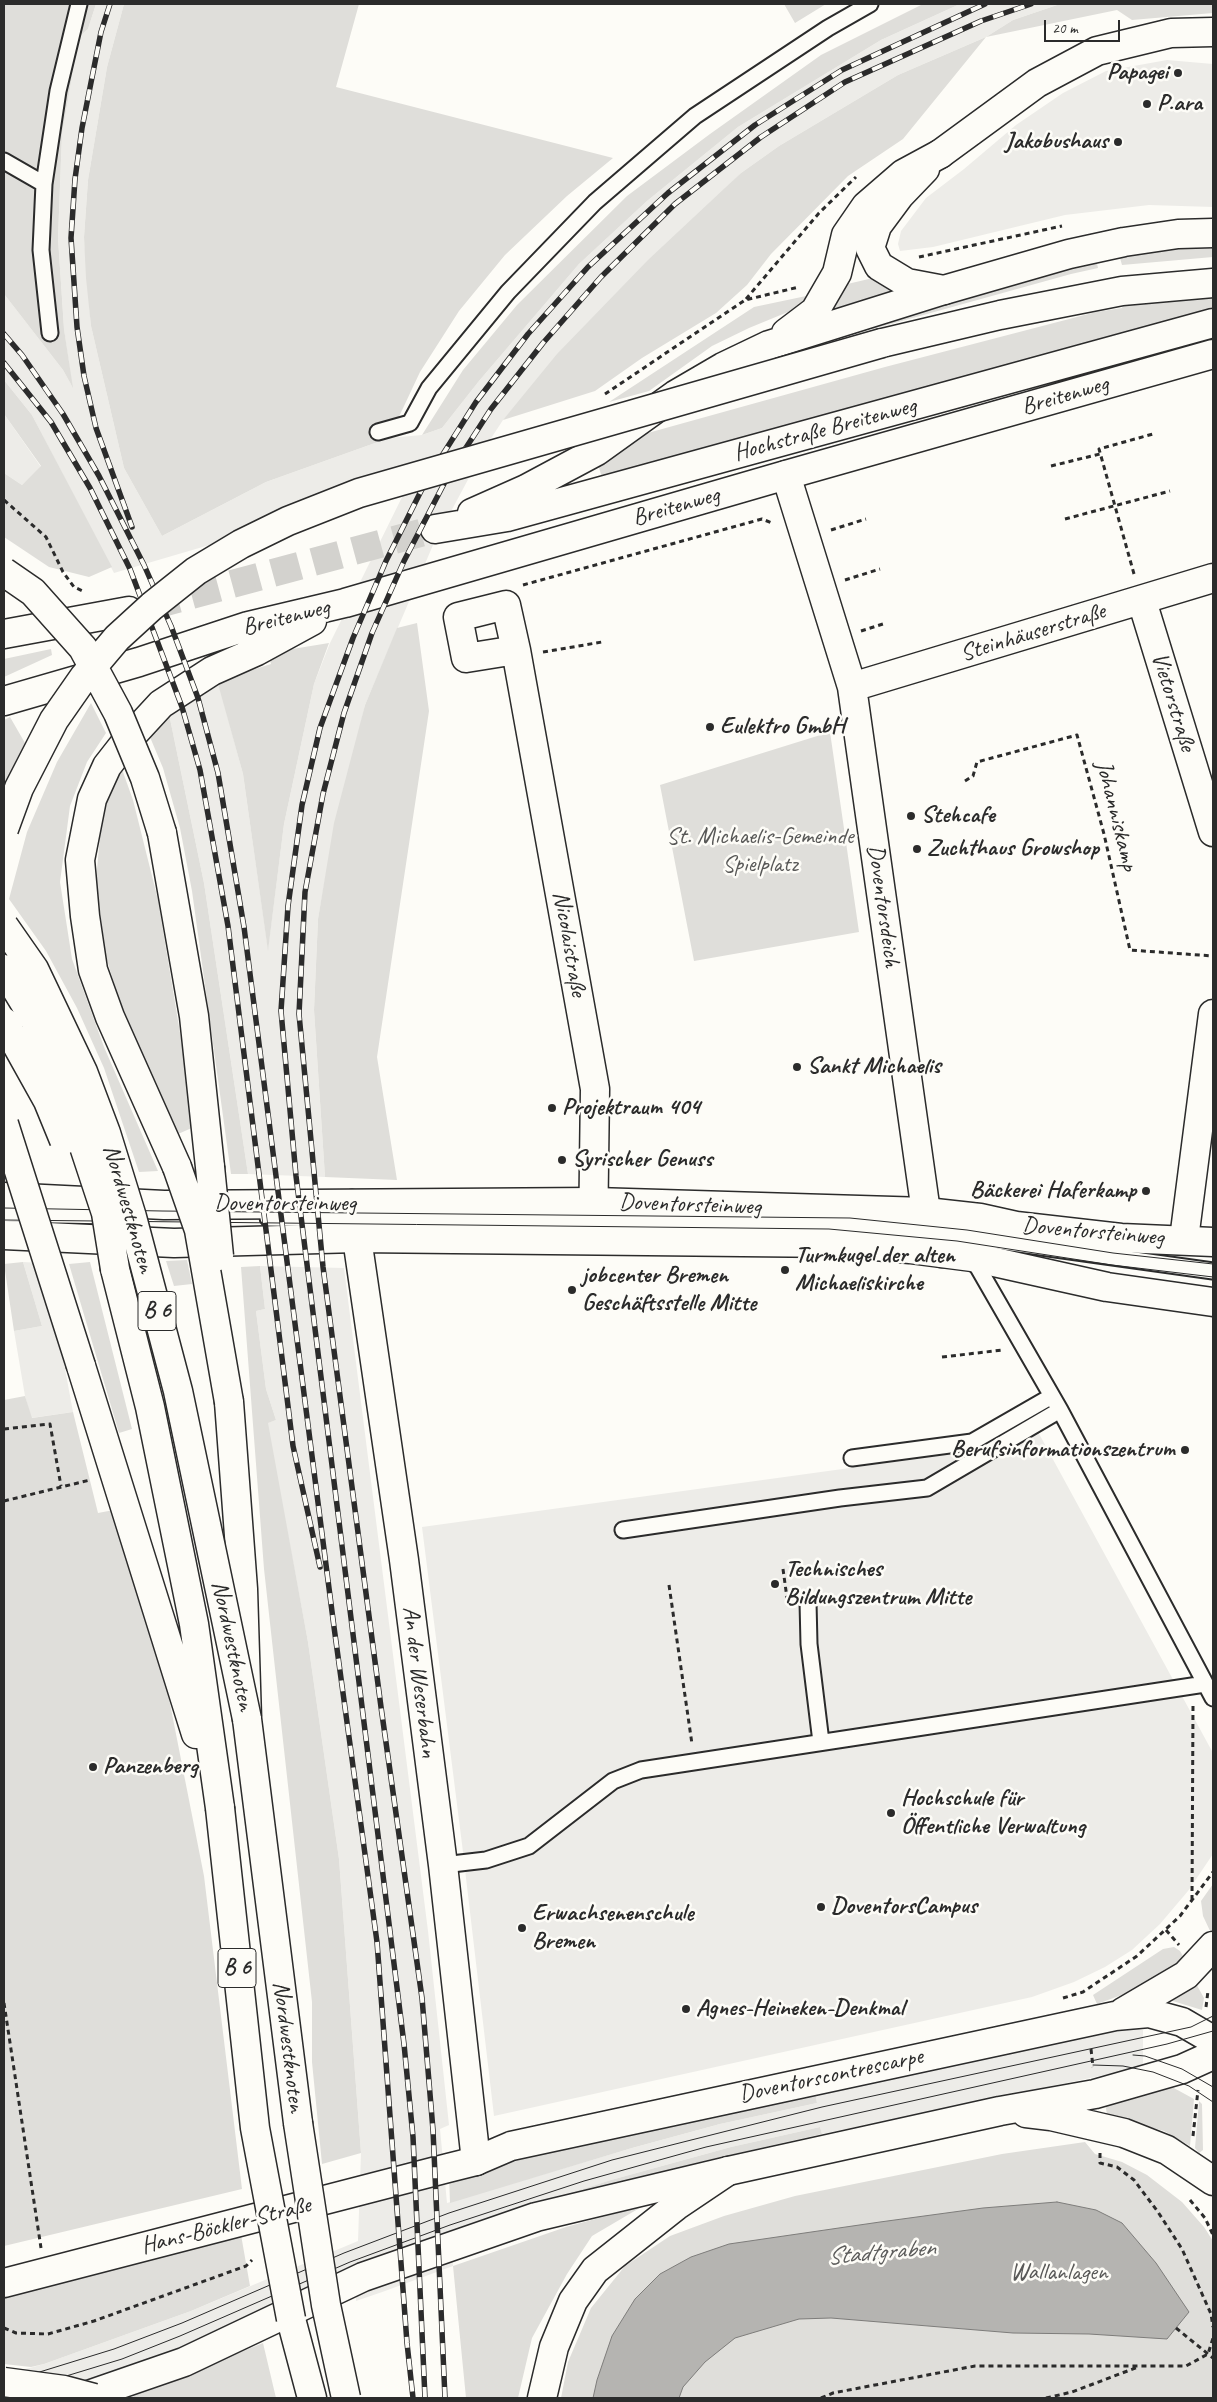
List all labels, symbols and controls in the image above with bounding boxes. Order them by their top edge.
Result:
scale bar [1047,10,1123,42]
text: 20 m [1052,19,1078,38]
place label: Papagei [1107,59,1168,87]
marker: Papagei [1172,67,1184,79]
place label: P.ara [1157,90,1202,118]
marker: P.ara [1141,98,1153,110]
place label: Jakobushaus [1005,128,1108,156]
marker: Jakobushaus [1112,136,1124,148]
street label: Breitenweg [1018,370,1112,422]
street label: Hochstraße Breitenweg [731,392,919,468]
street label: Breitenweg [629,481,723,533]
street label: Breitenweg [239,593,333,643]
street label: Steinhäuserstraße [957,597,1109,669]
street label: Vietorstraße [1144,649,1202,755]
place label: Eulektro GmbH [720,713,844,741]
marker: Eulektro GmbH [704,721,716,733]
street label: Johanniskamp [1088,758,1144,874]
place label: Stehcafe [921,802,995,830]
marker: Stehcafe [905,810,917,822]
park label: St. Michaelis-Gemeinde Spielplatz [666,823,854,879]
place label: Zuchthaus Growshop [927,835,1099,863]
street label: Doventorsdeich [860,843,906,969]
marker: Zuchthaus Growshop [911,843,923,855]
street label: Nicolaistraße [546,889,592,999]
place label: Sankt Michaelis [807,1053,941,1081]
marker: Sankt Michaelis [791,1061,803,1073]
place label: Projektraum 404 [562,1094,700,1122]
marker: Projektraum 404 [546,1102,558,1114]
street label: Nordwestknoten [96,1142,160,1276]
place label: Syrischer Genuss [572,1146,712,1174]
marker: Syrischer Genuss [556,1154,568,1166]
place label: Bäckerei Haferkamp [970,1177,1136,1205]
marker: Bäckerei Haferkamp [1140,1185,1152,1197]
street label: Doventorsteinweg [618,1188,762,1222]
street label: Doventorsteinweg [214,1190,356,1218]
street label: Doventorsteinweg [1021,1211,1165,1253]
place label: Turmkugel der alten Michaeliskirche [795,1242,955,1298]
place label: jobcenter Bremen Geschäftsstelle Mitte [582,1262,756,1318]
marker: Turmkugel der alten Michaeliskirche [779,1264,791,1276]
marker: jobcenter Bremen Geschäftsstelle Mitte [566,1284,578,1296]
road number: B 6 [138,1292,176,1330]
place label: Berufsinformationszentrum [951,1436,1175,1464]
marker: Berufsinformationszentrum [1179,1444,1191,1456]
place label: Technisches Bildungszentrum Mitte [785,1556,971,1612]
marker: Technisches Bildungszentrum Mitte [769,1578,781,1590]
street label: Nordwestknoten [204,1579,260,1713]
street label: An der Weserbahn [395,1605,443,1759]
place label: Panzenberg [103,1753,198,1781]
marker: Panzenberg [87,1761,99,1773]
place label: Hochschule für Öffentliche Verwaltung [901,1785,1085,1841]
marker: Hochschule für Öffentliche Verwaltung [885,1807,897,1819]
place label: DoventorsCampus [831,1893,977,1921]
place label: Erwachsenenschule Bremen [532,1900,694,1956]
marker: DoventorsCampus [815,1901,827,1913]
marker: Erwachsenenschule Bremen [516,1922,528,1934]
road number: B 6 [218,1949,256,1988]
street label: Nordwestknoten [266,1980,310,2114]
place label: Agnes-Heineken-Denkmal [696,1995,904,2023]
marker: Agnes-Heineken-Denkmal [680,2003,692,2015]
street label: Doventorscontrescarpe [737,2042,925,2110]
street label: Hans-Böckler-Straße [138,2191,314,2261]
water label: Stadtgraben [826,2233,936,2273]
park label: Wallanlagen [1010,2259,1108,2287]

